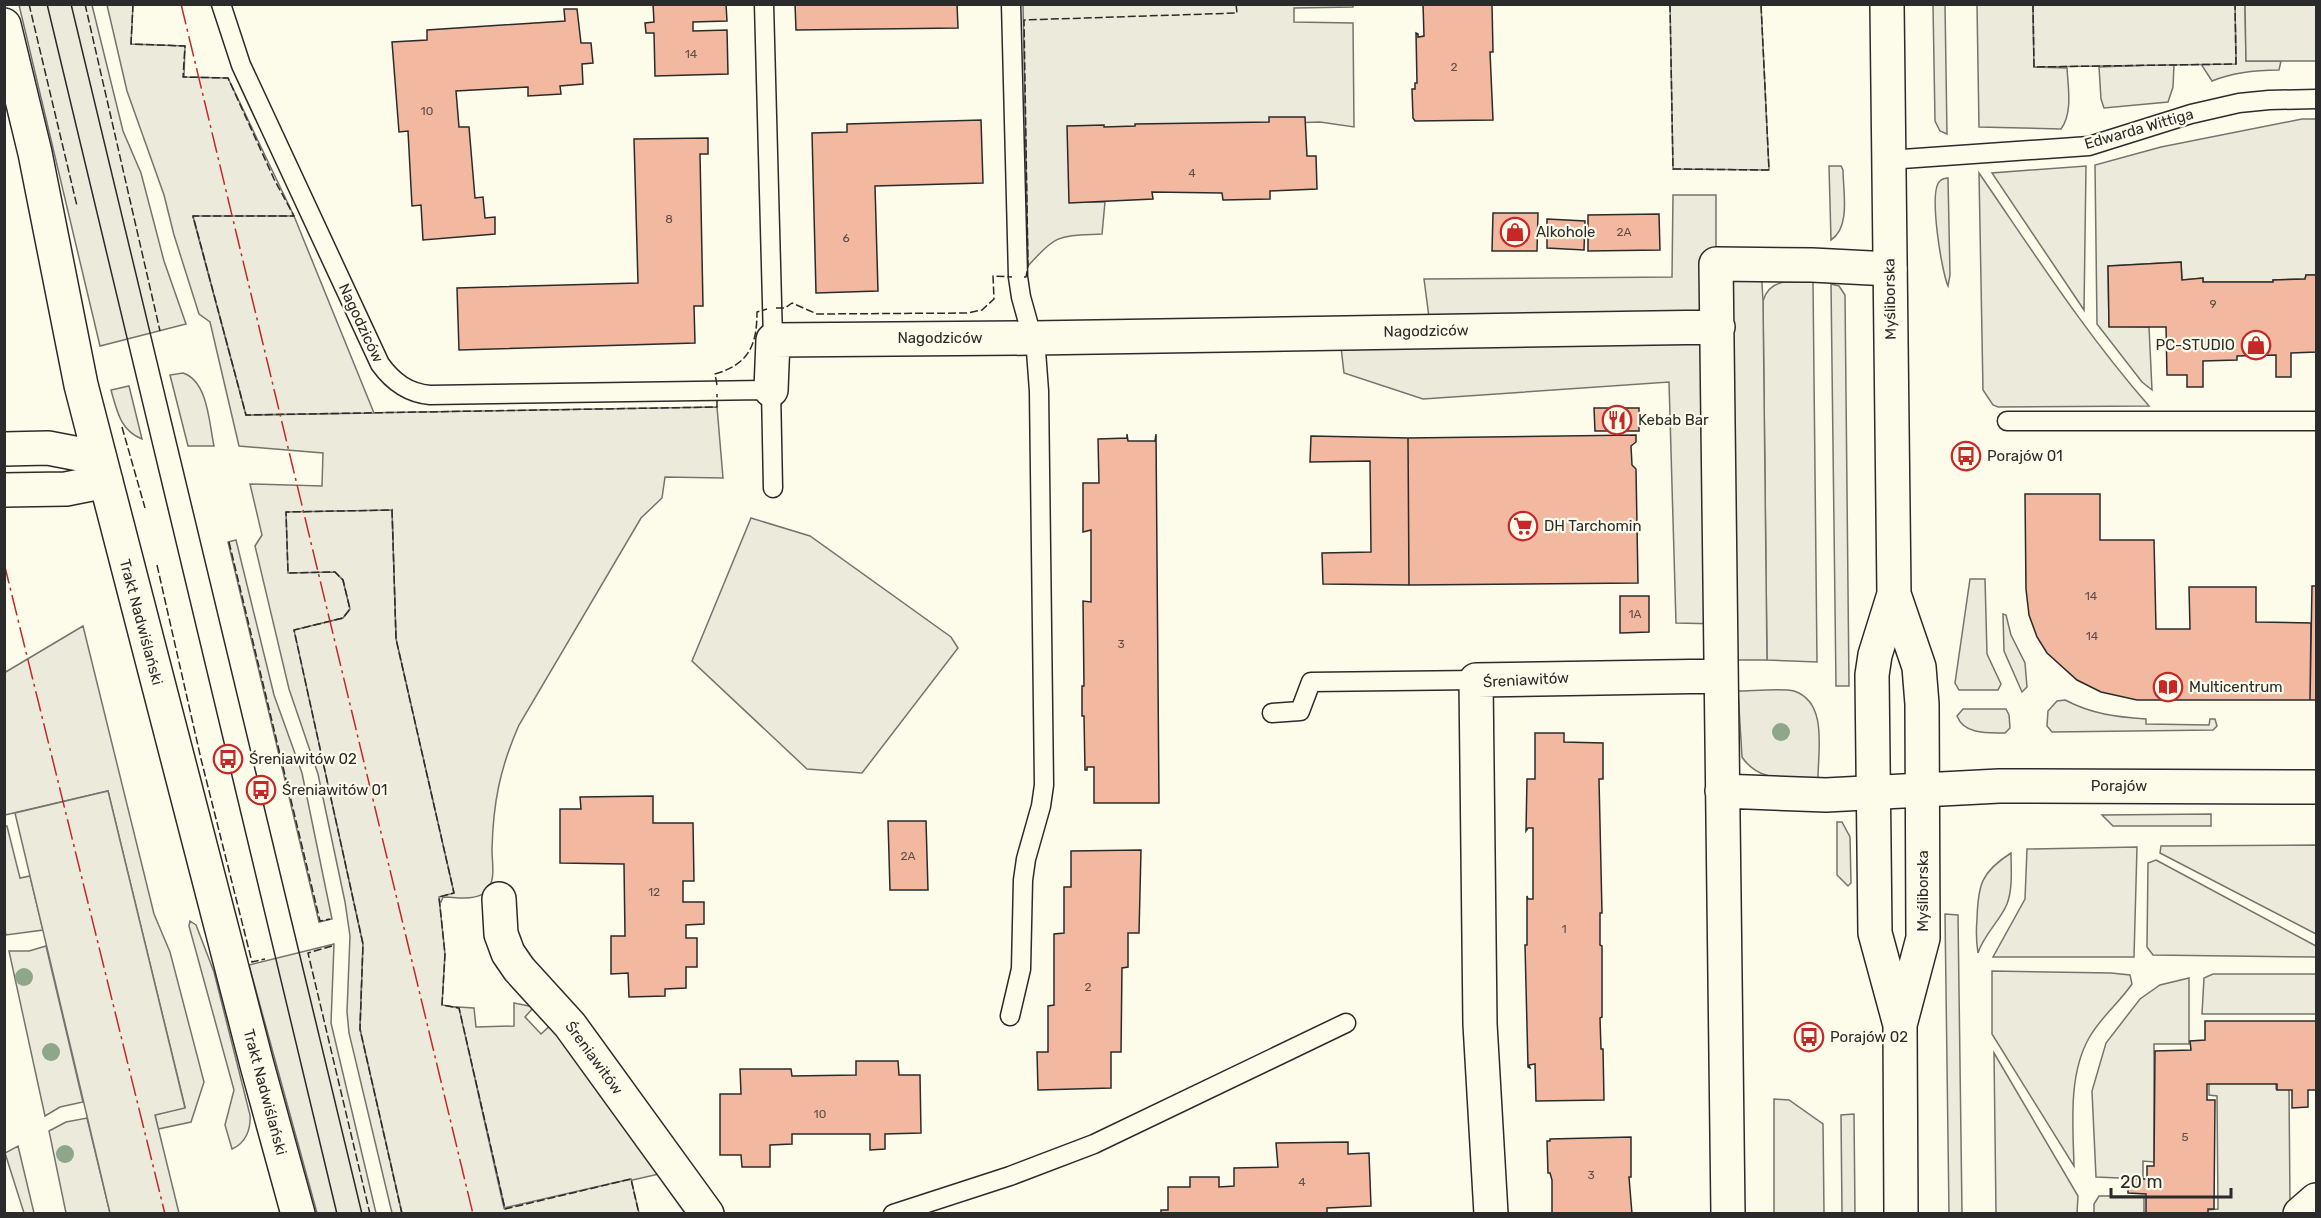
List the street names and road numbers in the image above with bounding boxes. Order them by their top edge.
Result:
street label: Edwarda Wittiga [2082,105,2196,153]
street label: Myśliborska [1880,258,1900,340]
street label: Nagodziców [335,281,387,365]
street label: Nagodziców [1383,321,1469,341]
street label: Nagodziców [897,329,983,347]
street label: Trakt Nadwiślański [116,557,166,687]
street label: Śreniawitów [1482,669,1570,691]
street label: Porajów [2091,777,2147,795]
street label: Myśliborska [1914,850,1932,932]
street label: Śreniawitów [561,1018,627,1098]
street label: Trakt Nadwiślański [240,1027,290,1157]

